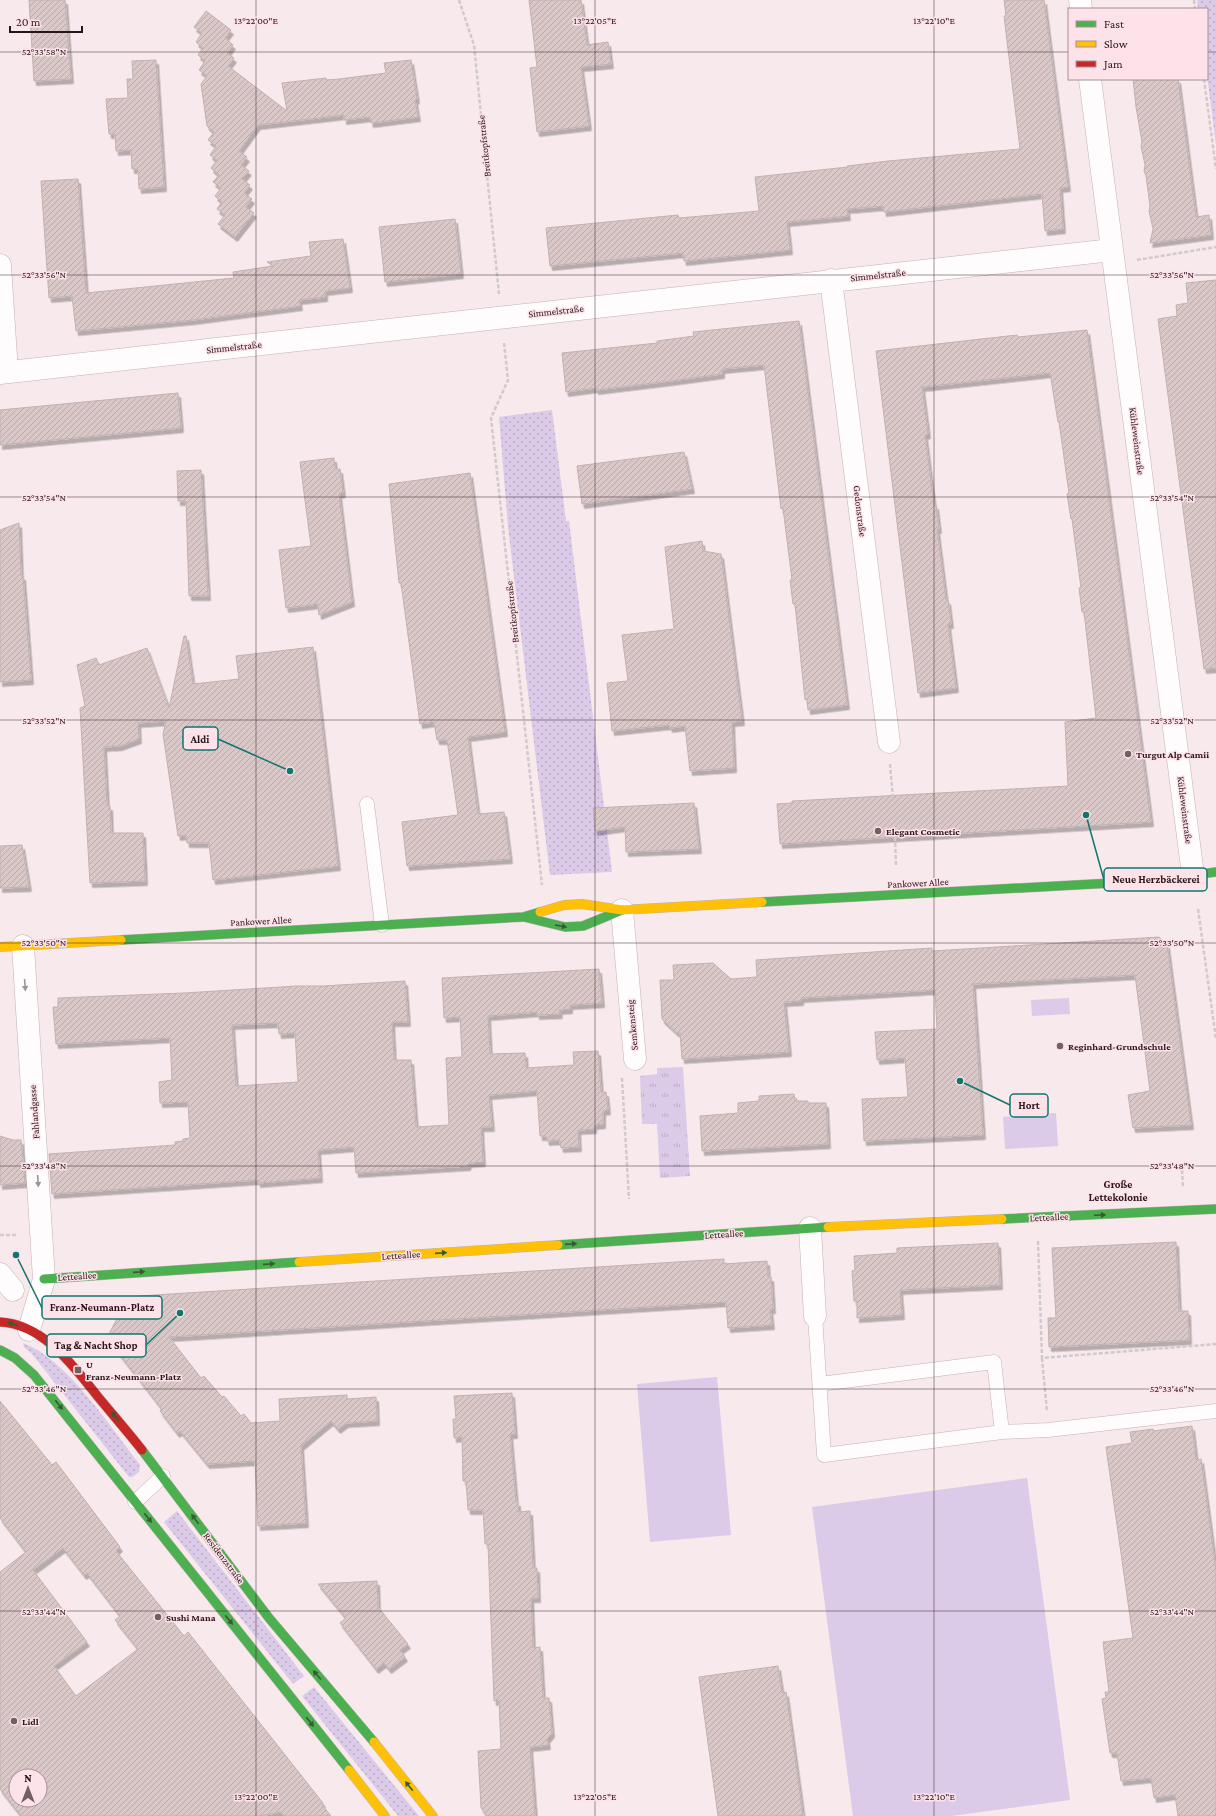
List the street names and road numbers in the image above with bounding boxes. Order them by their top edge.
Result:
street label: Breitkopfstraße [475,114,493,177]
street label: Simmelstraße [850,267,907,283]
street label: Simmelstraße [528,303,585,319]
street label: Simmelstraße [206,339,263,355]
street label: Kühleweinstraße [1127,407,1147,476]
street label: Gedonstraße [851,485,869,538]
street label: Breitkopfstraße [503,580,521,643]
street label: Kühleweinstraße [1175,776,1195,845]
street label: Pankower Allee [887,876,950,890]
street label: Pankower Allee [230,914,293,928]
street label: Semkensteig [624,999,640,1051]
street label: Fahlandgasse [27,1084,41,1139]
street label: Letteallee [1029,1210,1069,1224]
street label: Letteallee [704,1227,744,1241]
street label: Letteallee [381,1248,421,1262]
street label: Letteallee [57,1269,97,1283]
street label: Residenzstraße [201,1530,247,1586]

